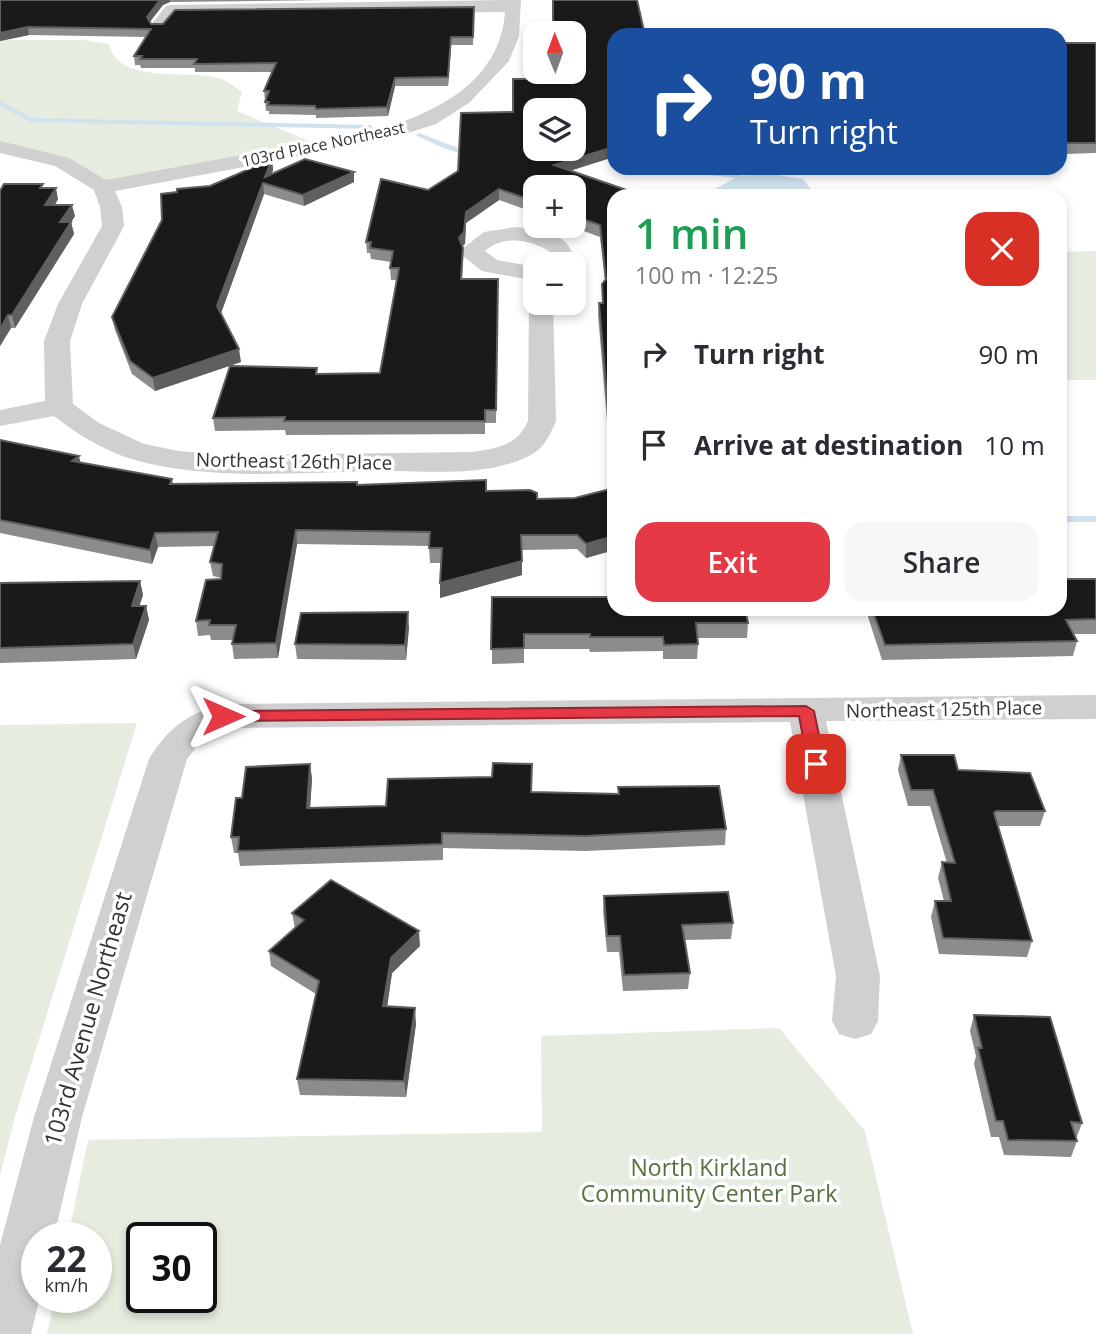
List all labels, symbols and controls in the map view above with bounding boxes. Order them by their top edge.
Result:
north arrow [523,21,586,84]
map controls [523,21,586,315]
text: 90 m [750,47,867,113]
icon: right [635,56,726,147]
button: layers [523,98,586,161]
text: Turn right [750,110,898,153]
street label: 103rd Place Northeast [239,116,407,172]
button: + [523,175,586,238]
text: 1 min [635,204,748,261]
button: close [965,212,1039,286]
button: − [523,252,586,315]
text: 100 m · 12:25 [635,259,778,291]
icon: right [635,335,673,373]
text: Turn right [694,336,825,372]
text: 90 m [978,336,1039,372]
icon: arrive [635,426,673,464]
text: Arrive at destination [694,427,963,463]
text: 10 m [984,427,1045,463]
street label: Northeast 126th Place [196,446,392,476]
button: Exit [635,522,830,602]
button: Share [844,522,1039,602]
position arrow [186,679,260,753]
street label: Northeast 125th Place [846,694,1042,724]
pin [786,734,846,794]
icon: arrive [797,745,835,783]
street label: 103rd Avenue Northeast [35,888,139,1149]
park label: North Kirkland Community Center Park [581,1151,837,1209]
speed limit sign: 30 [126,1222,217,1313]
text: 22 [46,1235,87,1282]
text: km/h [45,1273,88,1297]

